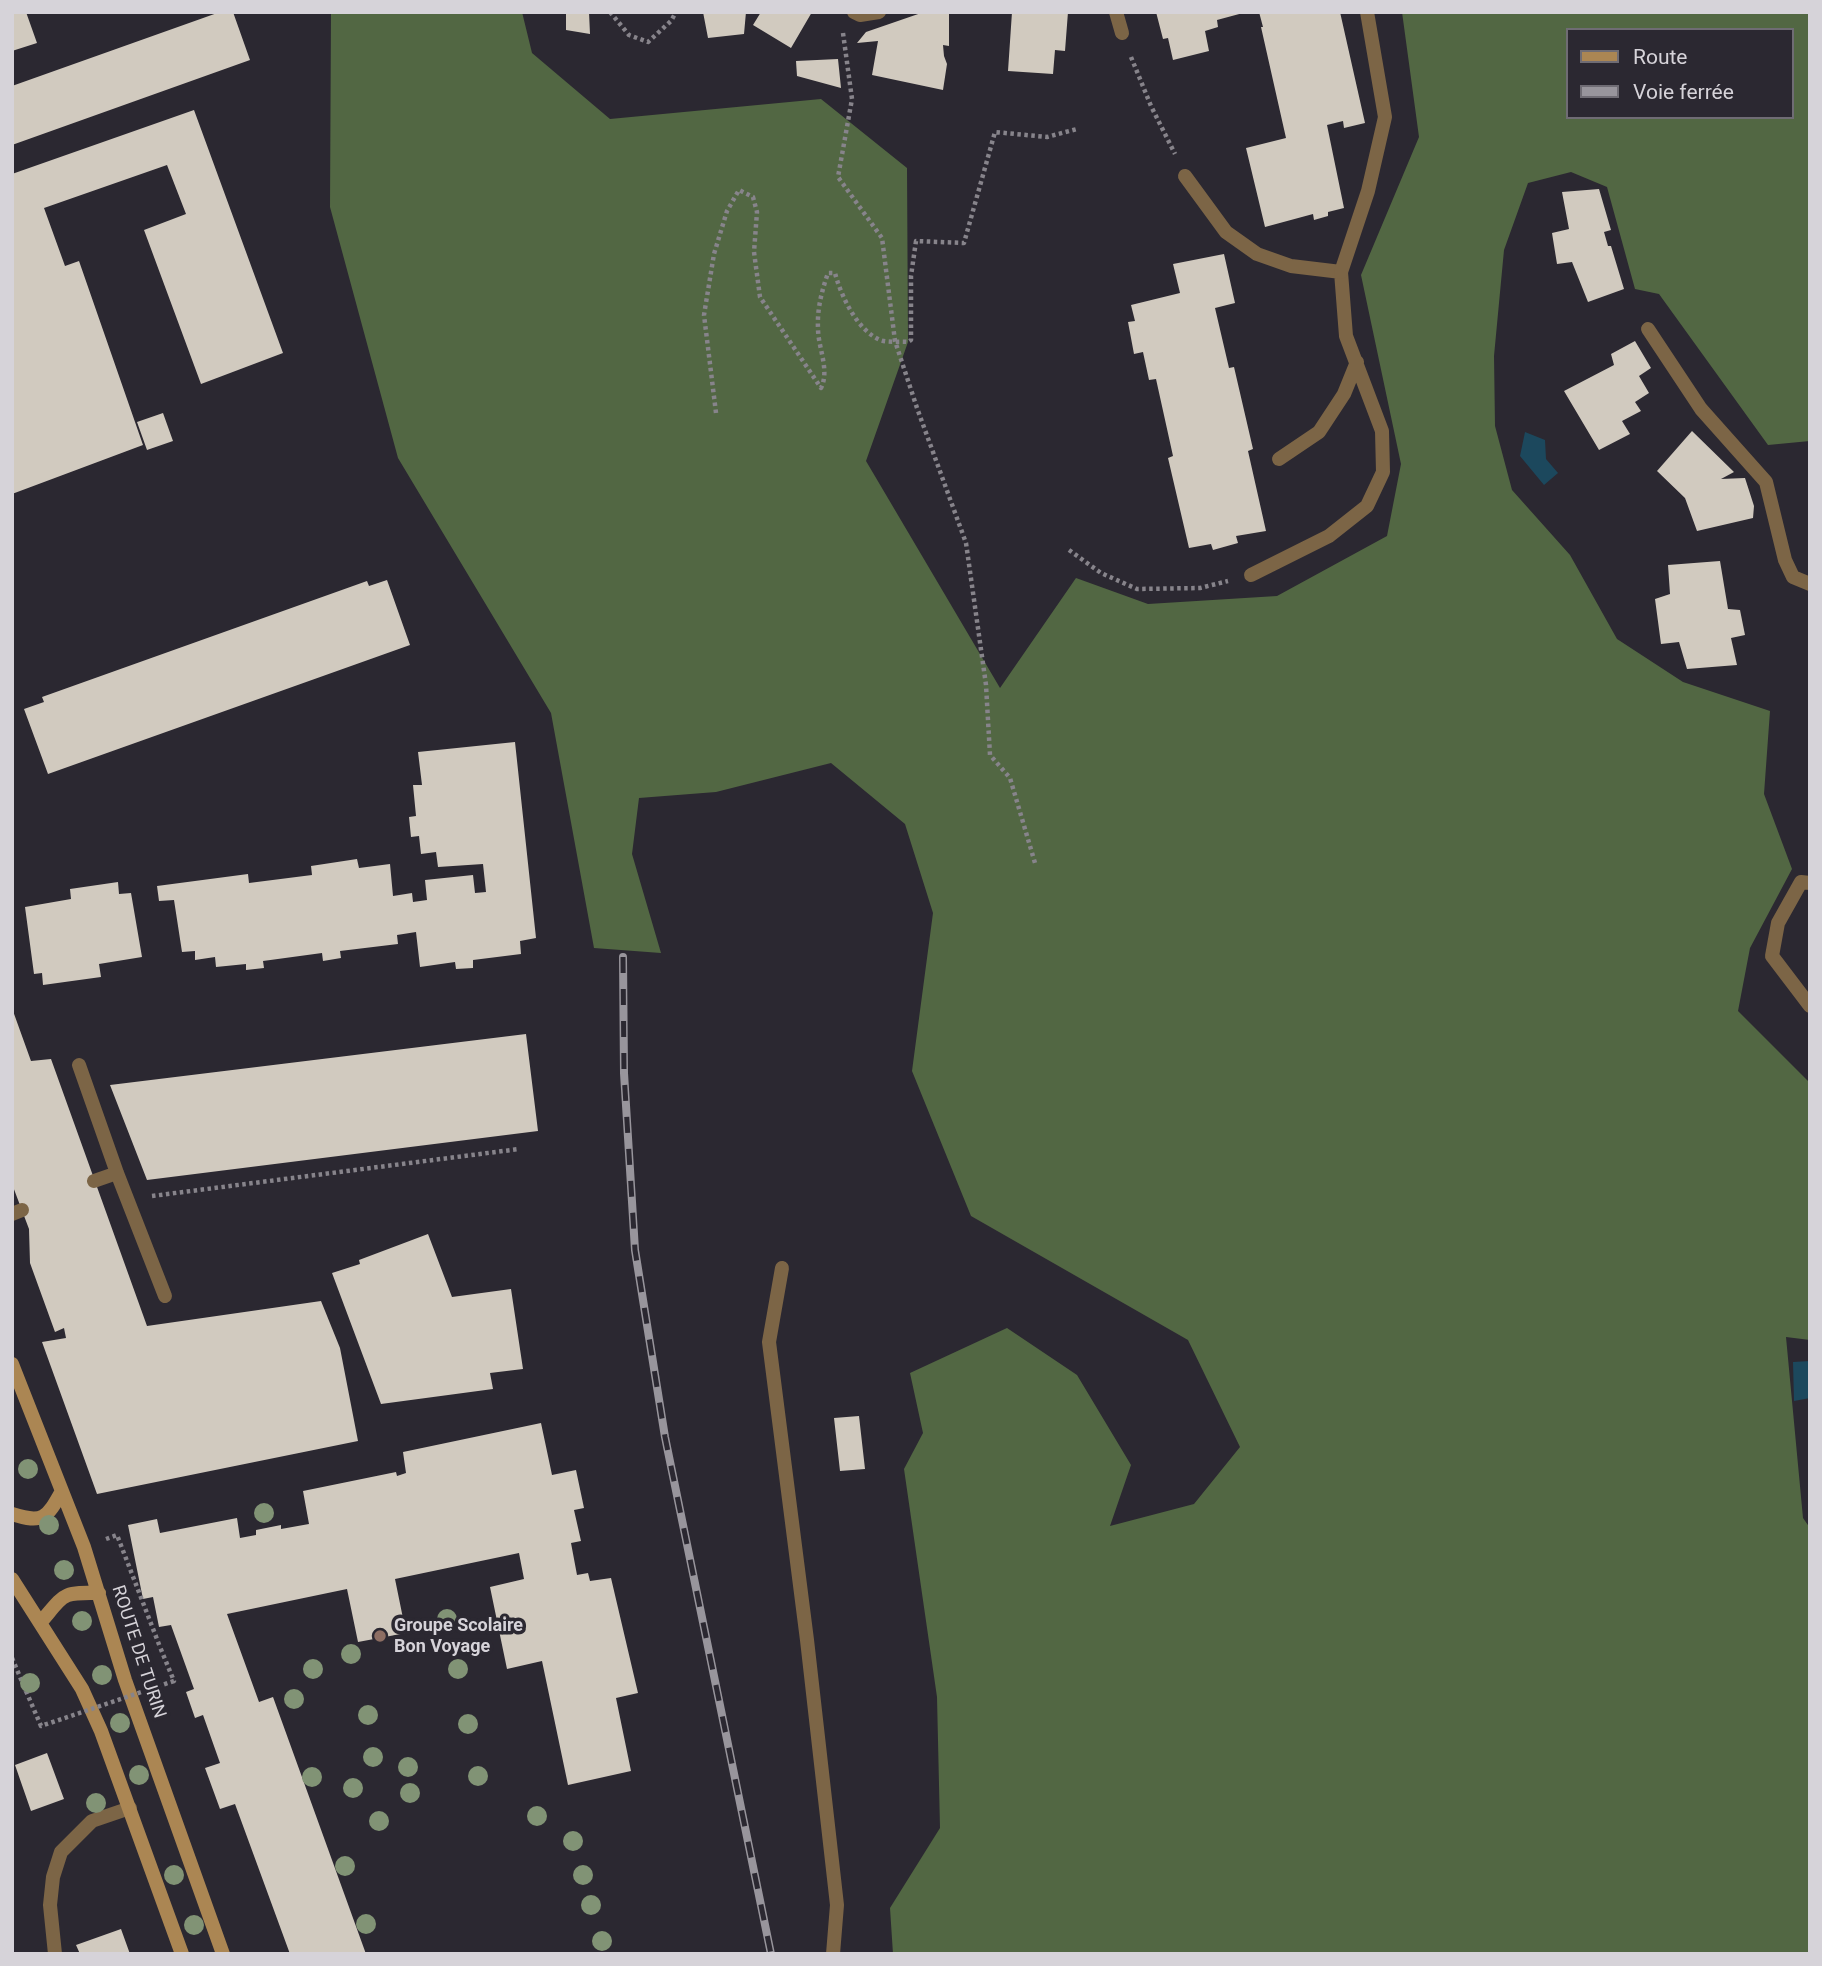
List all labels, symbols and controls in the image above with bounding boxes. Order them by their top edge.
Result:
legend [1566,28,1794,119]
text: Route [1633,45,1688,69]
text: Voie ferrée [1633,80,1734,104]
street label: ROUTE DE TURIN [106,1583,170,1721]
place label: Groupe Scolaire Bon Voyage [394,1615,523,1658]
marker: Groupe Scolaire Bon Voyage [372,1628,388,1644]

